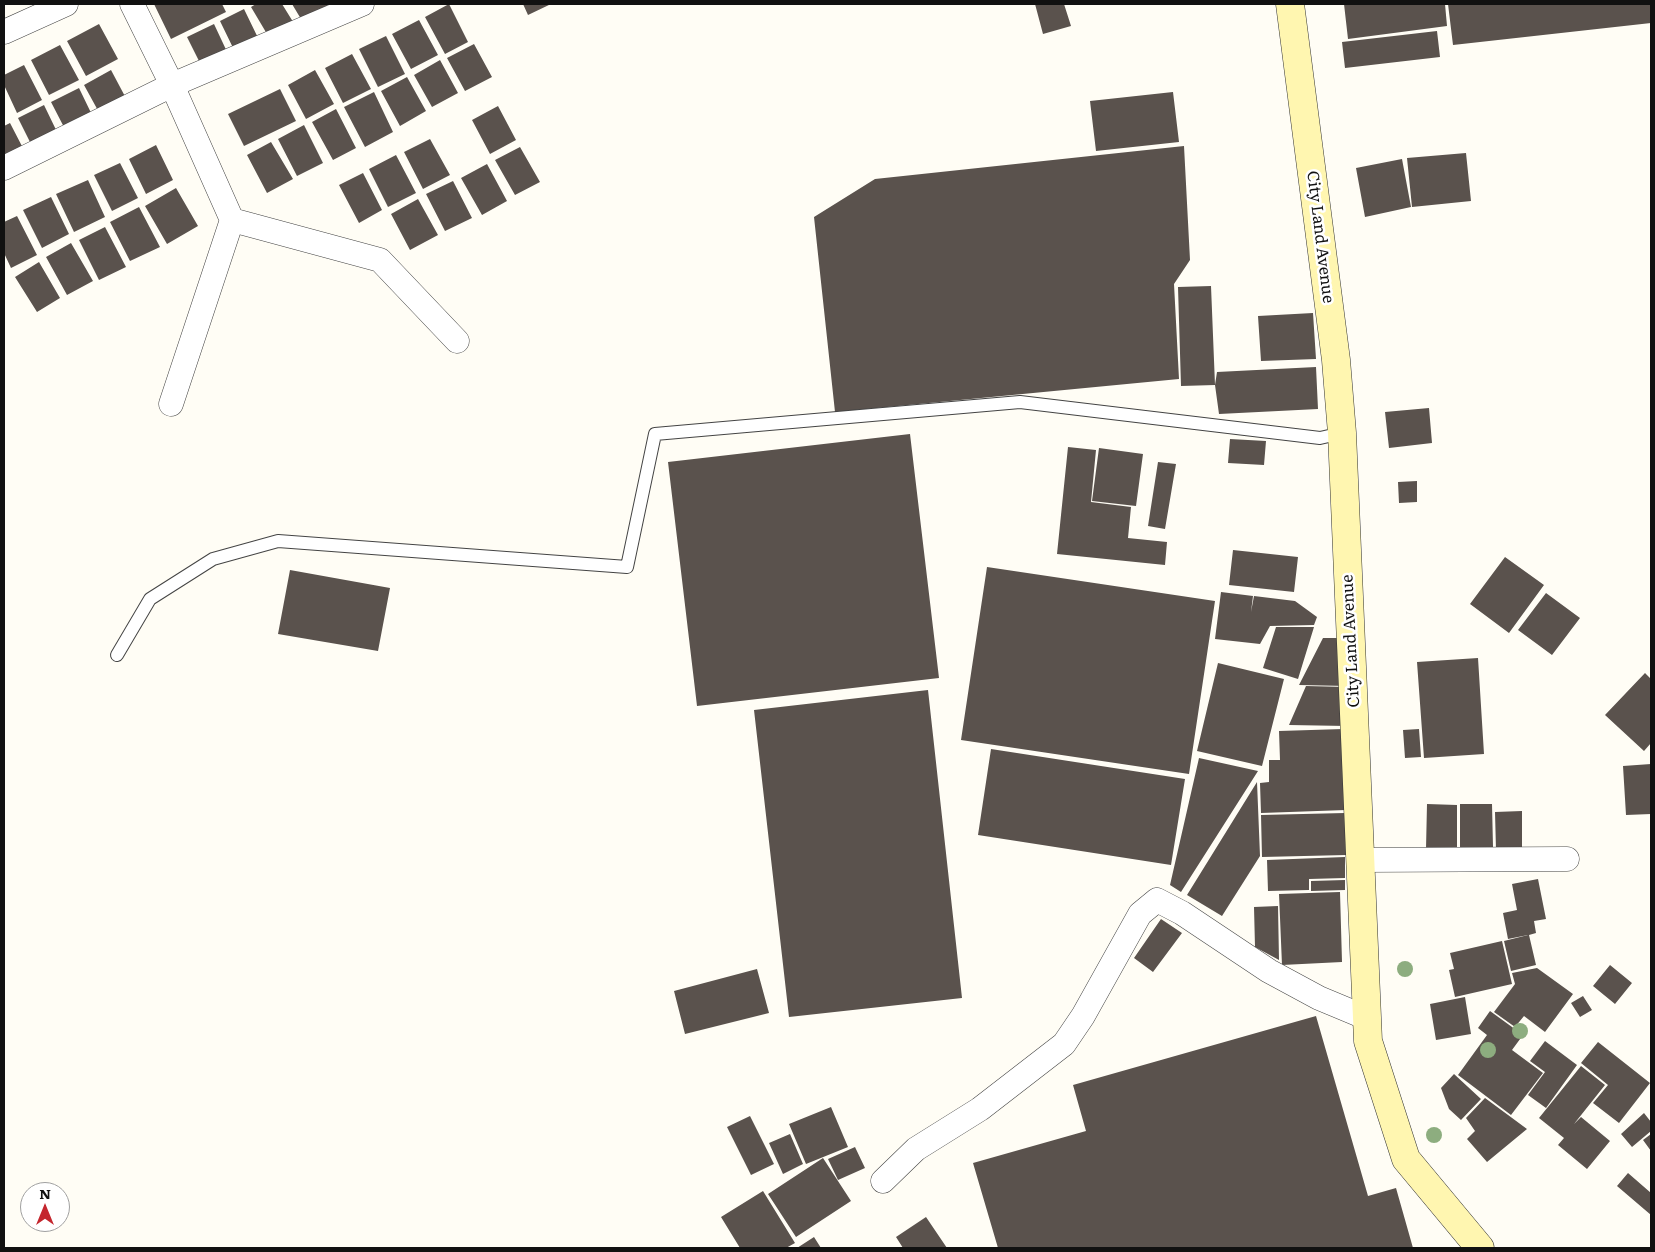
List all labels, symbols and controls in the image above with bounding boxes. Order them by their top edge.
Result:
street label: City Land Avenue [1302,170,1338,304]
street label: City Land Avenue [1338,574,1364,708]
north arrow [20,1182,70,1232]
text: N [39,1183,51,1203]

